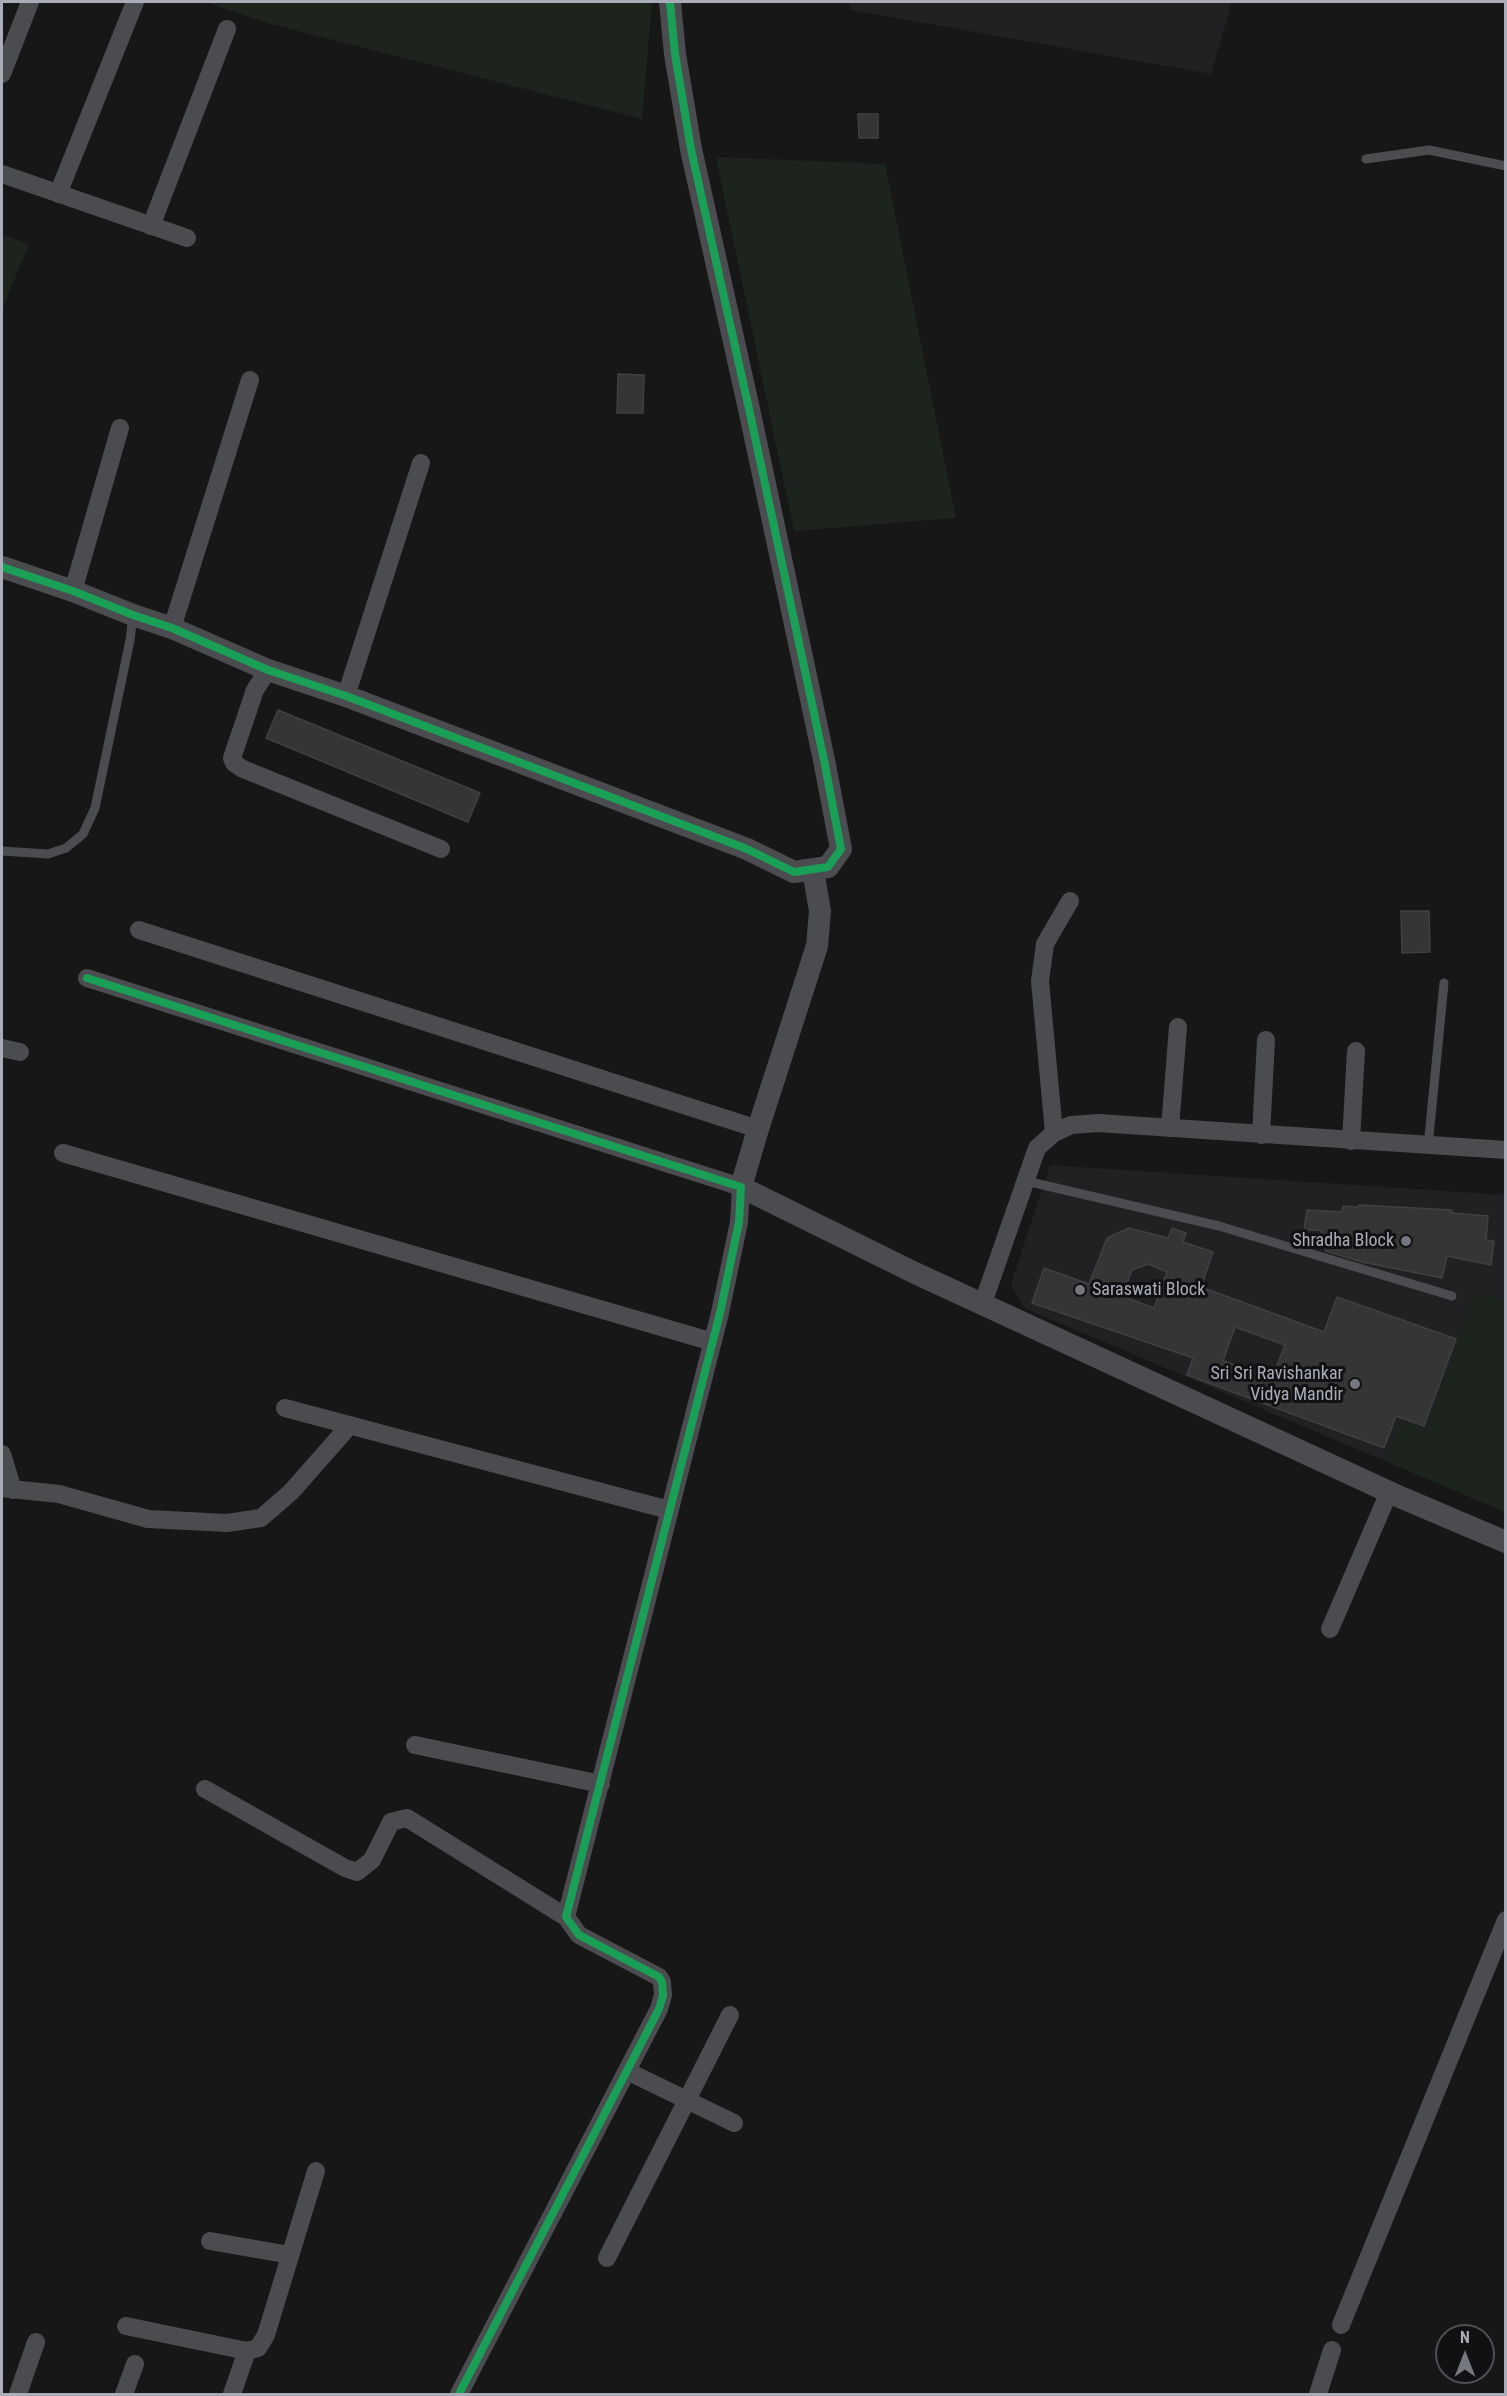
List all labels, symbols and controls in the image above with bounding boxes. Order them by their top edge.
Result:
place label: Shradha Block [1292,1230,1394,1252]
marker: Shradha Block [1399,1234,1413,1248]
place label: Saraswati Block [1092,1279,1205,1301]
marker: Saraswati Block [1073,1283,1087,1297]
place label: Sri Sri Ravishankar Vidya Mandir [1211,1363,1343,1406]
marker: Sri Sri Ravishankar Vidya Mandir [1348,1377,1362,1391]
north arrow [1435,2324,1495,2384]
text: N [1460,2328,1470,2347]

